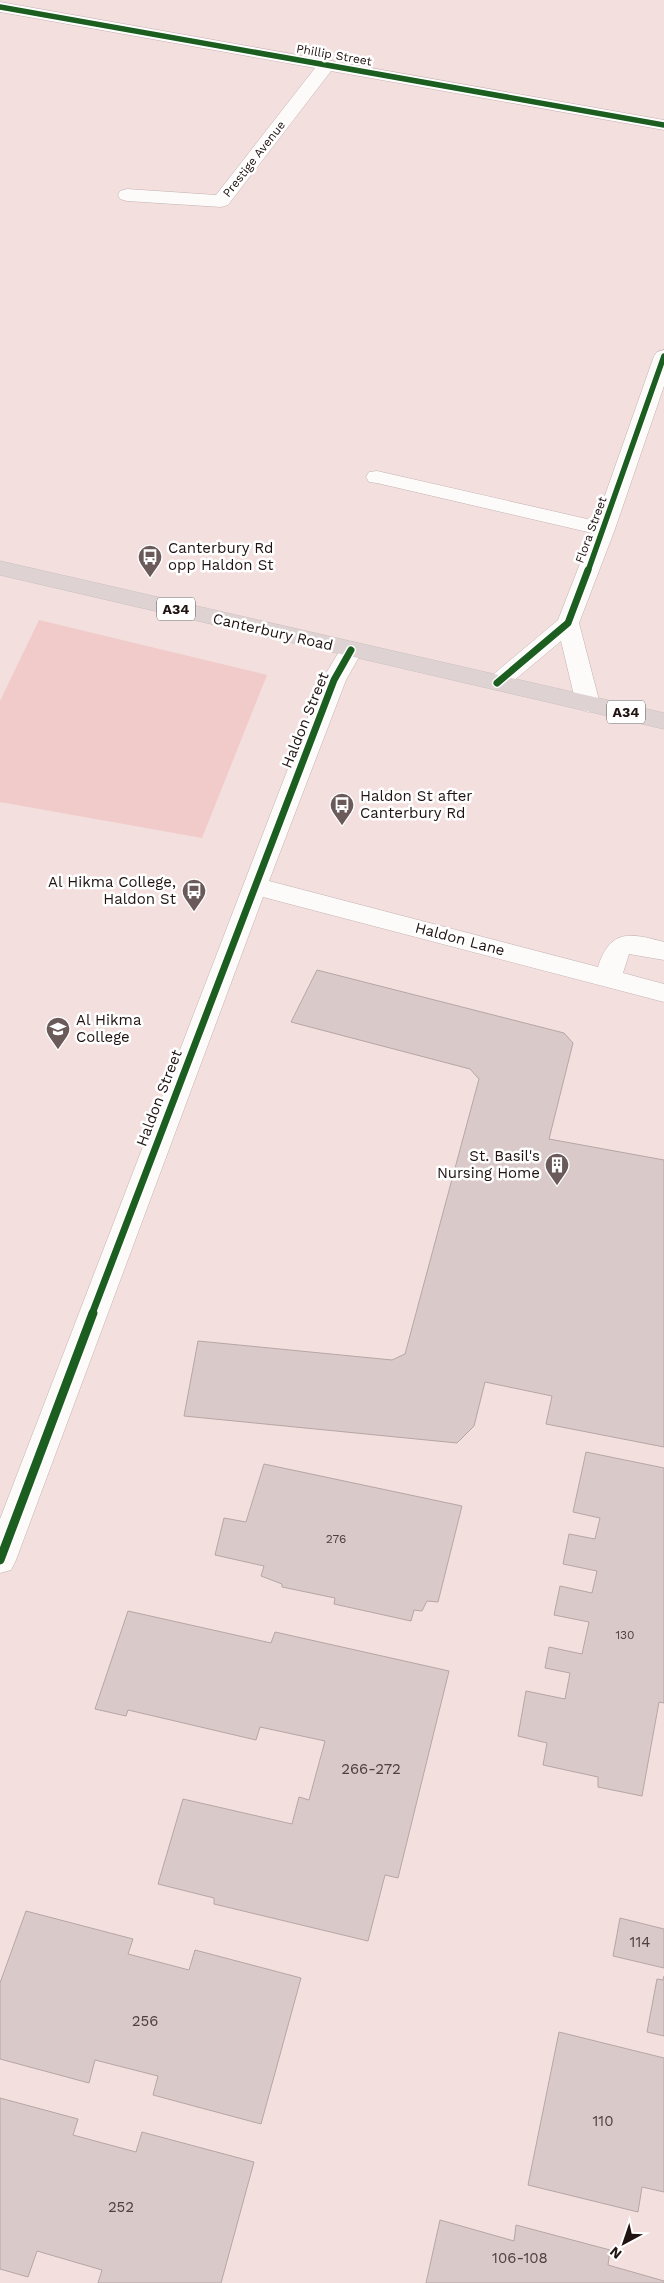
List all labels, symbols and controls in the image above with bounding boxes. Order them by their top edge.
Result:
street label: Phillip Street [295,41,373,69]
street label: Prestige Avenue [220,118,288,200]
street label: Flora Street [573,495,609,565]
place label: Canterbury Rd opp Haldon St [168,539,274,574]
bus stop icon: Canterbury Rd opp Haldon St [137,544,163,578]
road number: A34 [157,598,195,620]
street label: Canterbury Road [211,609,335,655]
street label: Haldon Street [278,669,333,771]
road number: A34 [607,700,645,724]
place label: Haldon St after Canterbury Rd [360,787,472,822]
bus stop icon: Haldon St after Canterbury Rd [329,792,355,826]
place label: Al Hikma College, Haldon St [48,873,177,908]
bus stop icon: Al Hikma College, Haldon St [181,878,207,912]
street label: Haldon Lane [413,918,507,960]
place label: Al Hikma College [76,1011,142,1046]
school or university icon: Al Hikma College [45,1016,71,1050]
street label: Haldon Street [132,1047,186,1149]
place label: St. Basil's Nursing Home [437,1147,540,1182]
building icon: St. Basil's Nursing Home [544,1152,570,1186]
house number: 276 [326,1532,346,1546]
house number: 130 [615,1628,635,1642]
house number: 266-272 [341,1760,401,1778]
house number: 114 [630,1933,650,1951]
house number: 256 [132,2012,158,2030]
house number: 110 [592,2112,614,2130]
house number: 252 [108,2198,134,2216]
north arrow [599,2218,649,2268]
text: N [607,2243,625,2262]
house number: 106-108 [492,2249,548,2267]

